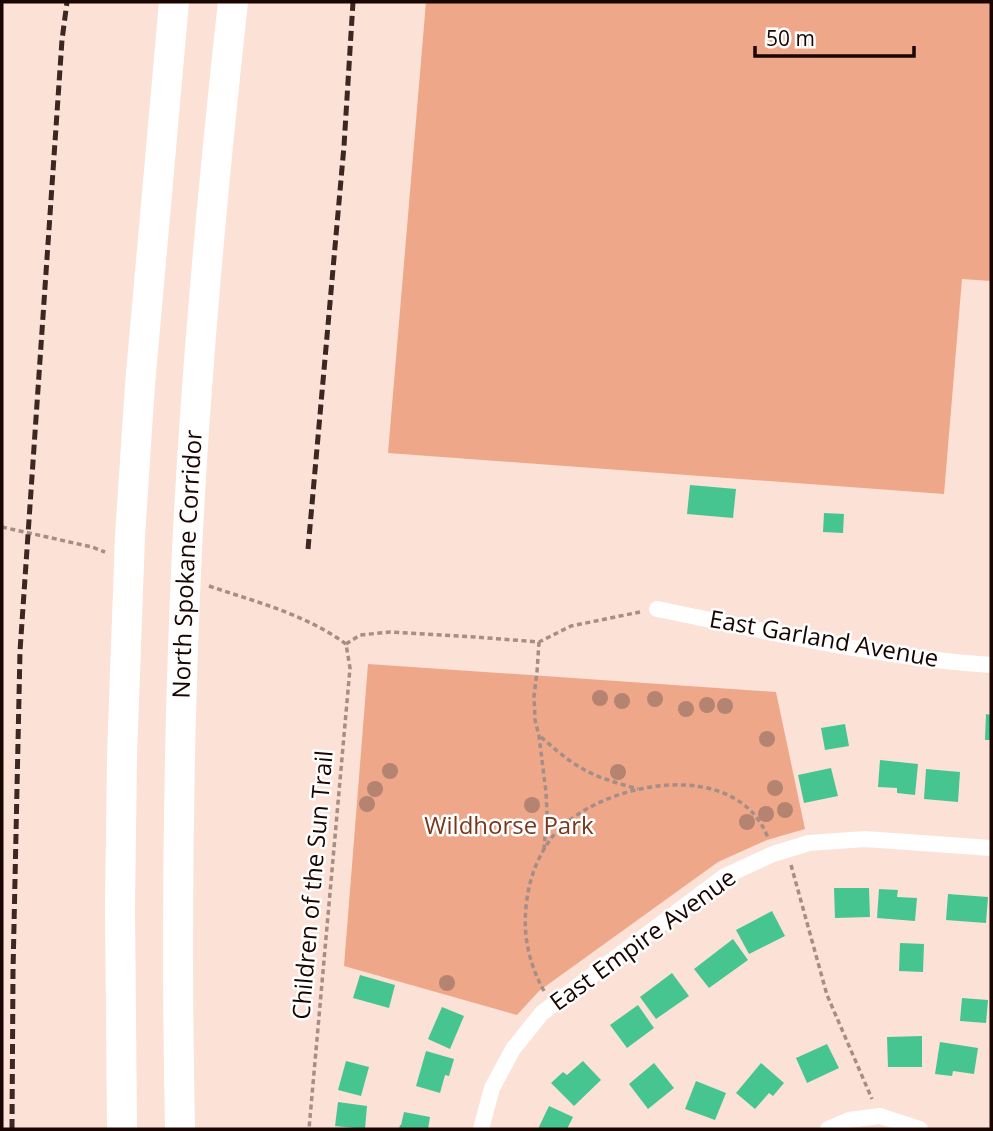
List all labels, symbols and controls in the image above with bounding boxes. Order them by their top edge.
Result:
scale bar [755,14,914,58]
text: 50 m [766,24,815,52]
street label: North Spokane Corridor [163,429,209,699]
street label: East Garland Avenue [707,601,941,674]
street label: Children of the Sun Trail [283,749,340,1021]
park label: Wildhorse Park [424,808,594,841]
street label: East Empire Avenue [543,860,742,1017]

